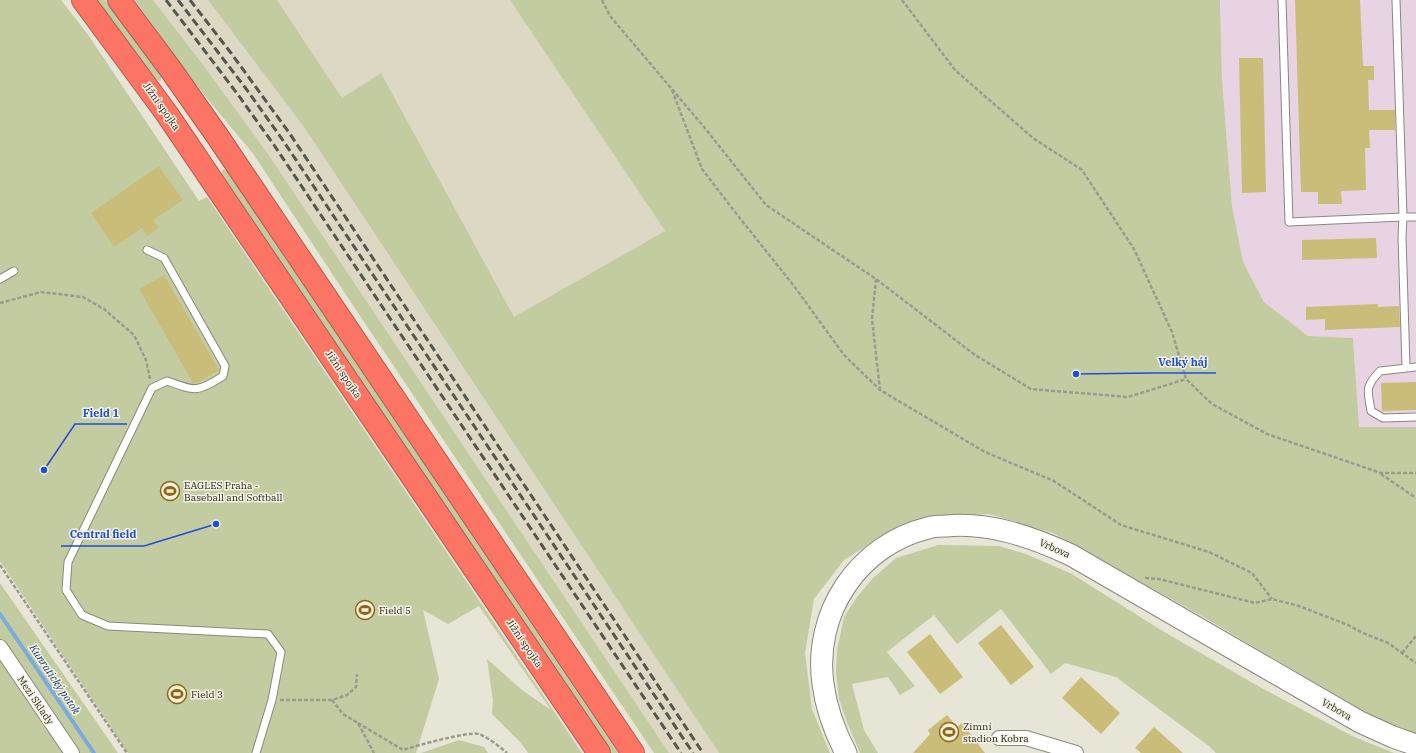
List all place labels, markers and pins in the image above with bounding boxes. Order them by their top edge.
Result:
callout: Velký háj [1151,350,1216,373]
callout: Field 1 [75,401,127,424]
place label: EAGLES Praha - Baseball and Softball [184,479,282,504]
sports icon: EAGLES Praha - Baseball and Softball [159,480,181,502]
callout: Central field [61,523,144,546]
sports icon: Field 5 [354,599,376,621]
place label: Field 5 [379,604,411,617]
sports icon: Field 3 [166,683,188,705]
place label: Field 3 [191,688,223,701]
place label: Zimní stadion Kobra [963,720,1029,745]
sports icon: Zimní stadion Kobra [938,721,960,743]

